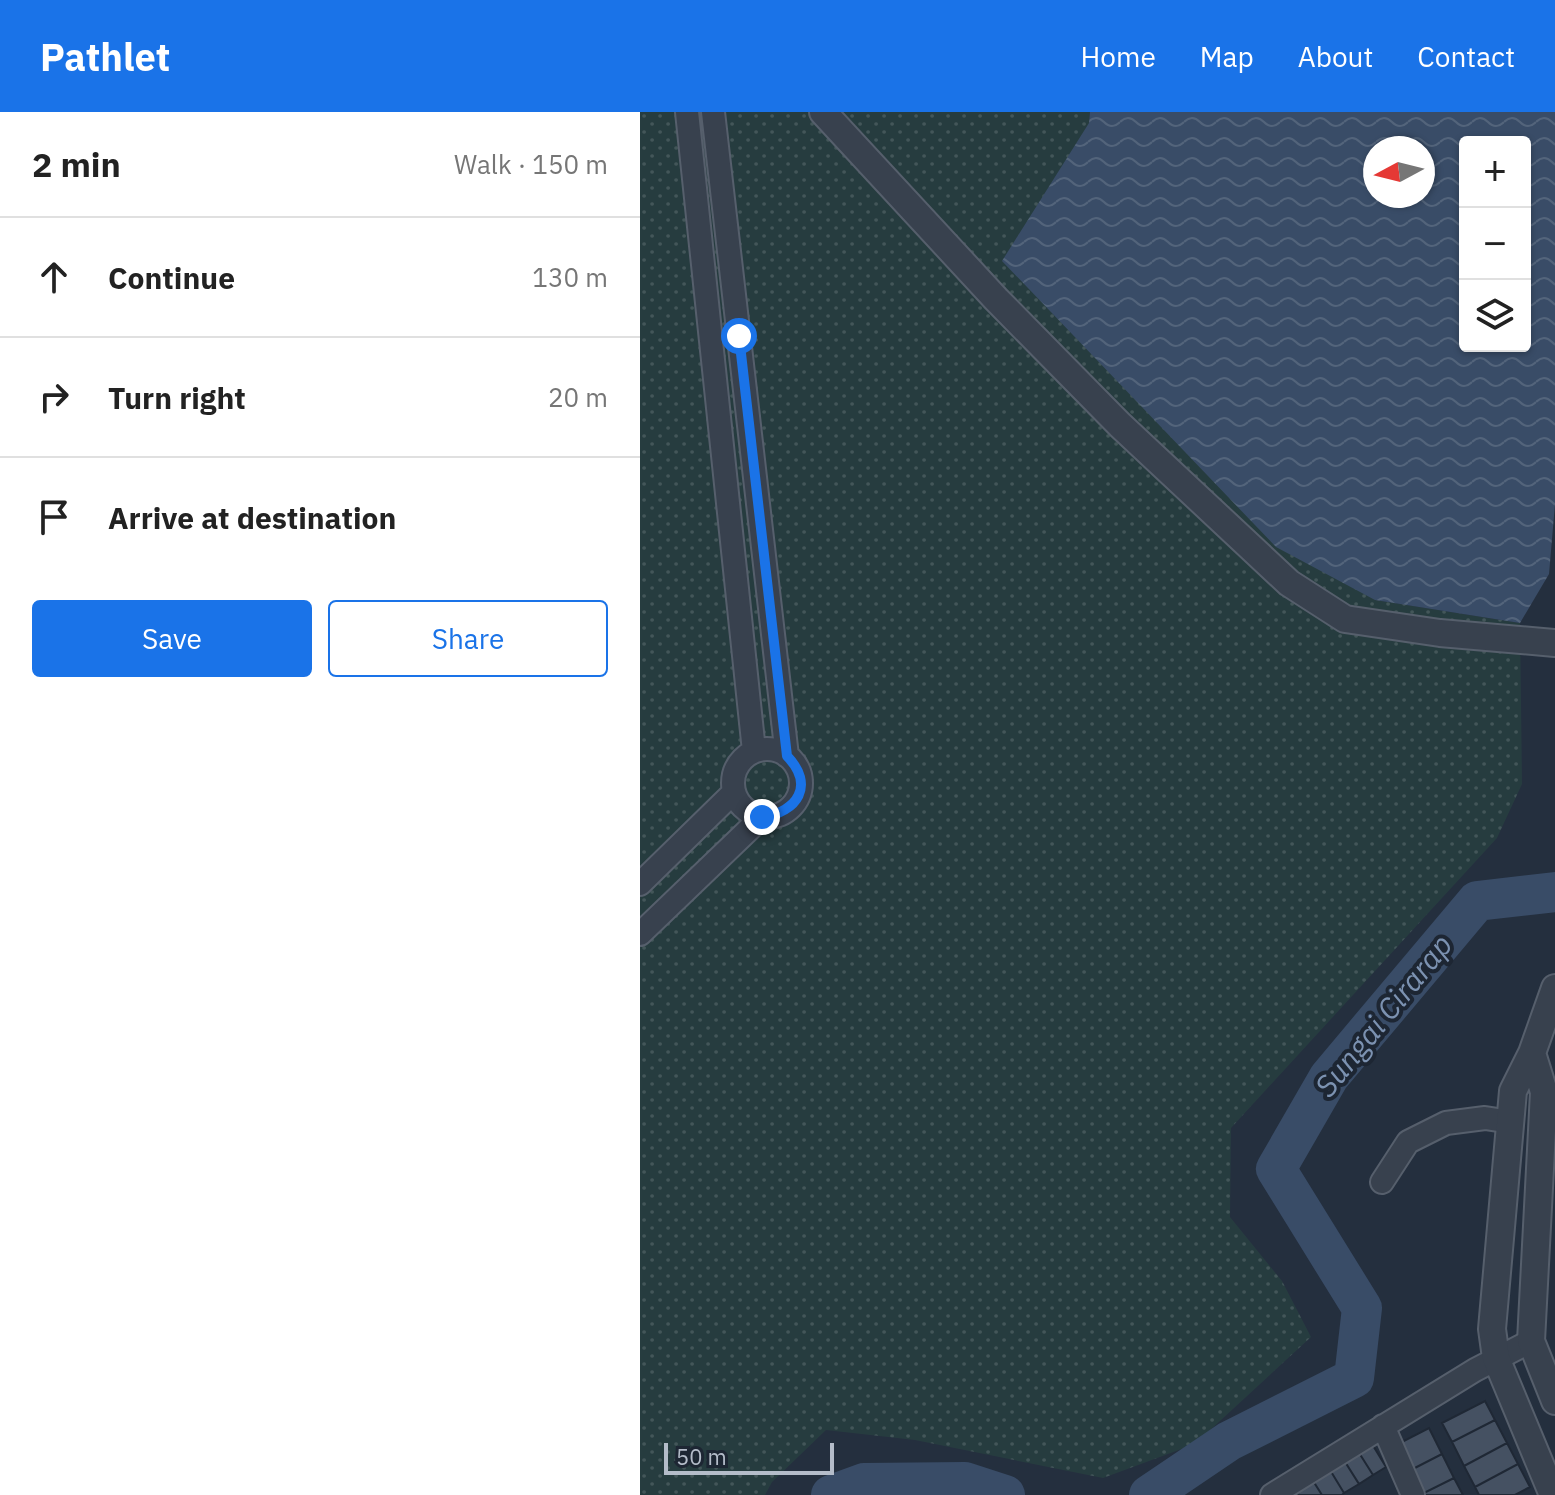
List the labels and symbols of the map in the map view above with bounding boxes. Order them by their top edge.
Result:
north arrow [1363,136,1435,208]
route start [721,318,757,354]
route end [744,799,780,835]
water label: Sungai Cirarap [1305,926,1460,1104]
scale bar [664,1439,834,1475]

